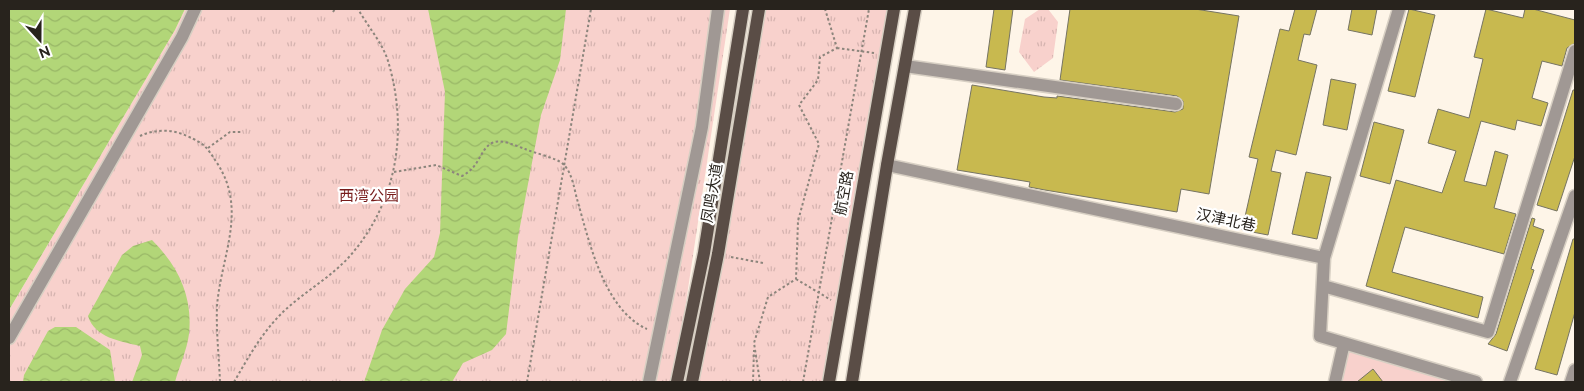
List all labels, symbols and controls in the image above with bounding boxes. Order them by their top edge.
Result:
north arrow [15,15,65,65]
text: N [37,43,53,62]
street label: 凤鸣大道 [698,162,726,224]
street label: 航空路 [831,169,857,217]
park label: 西湾公园 [339,187,399,205]
street label: 汉津北巷 [1195,205,1257,235]

